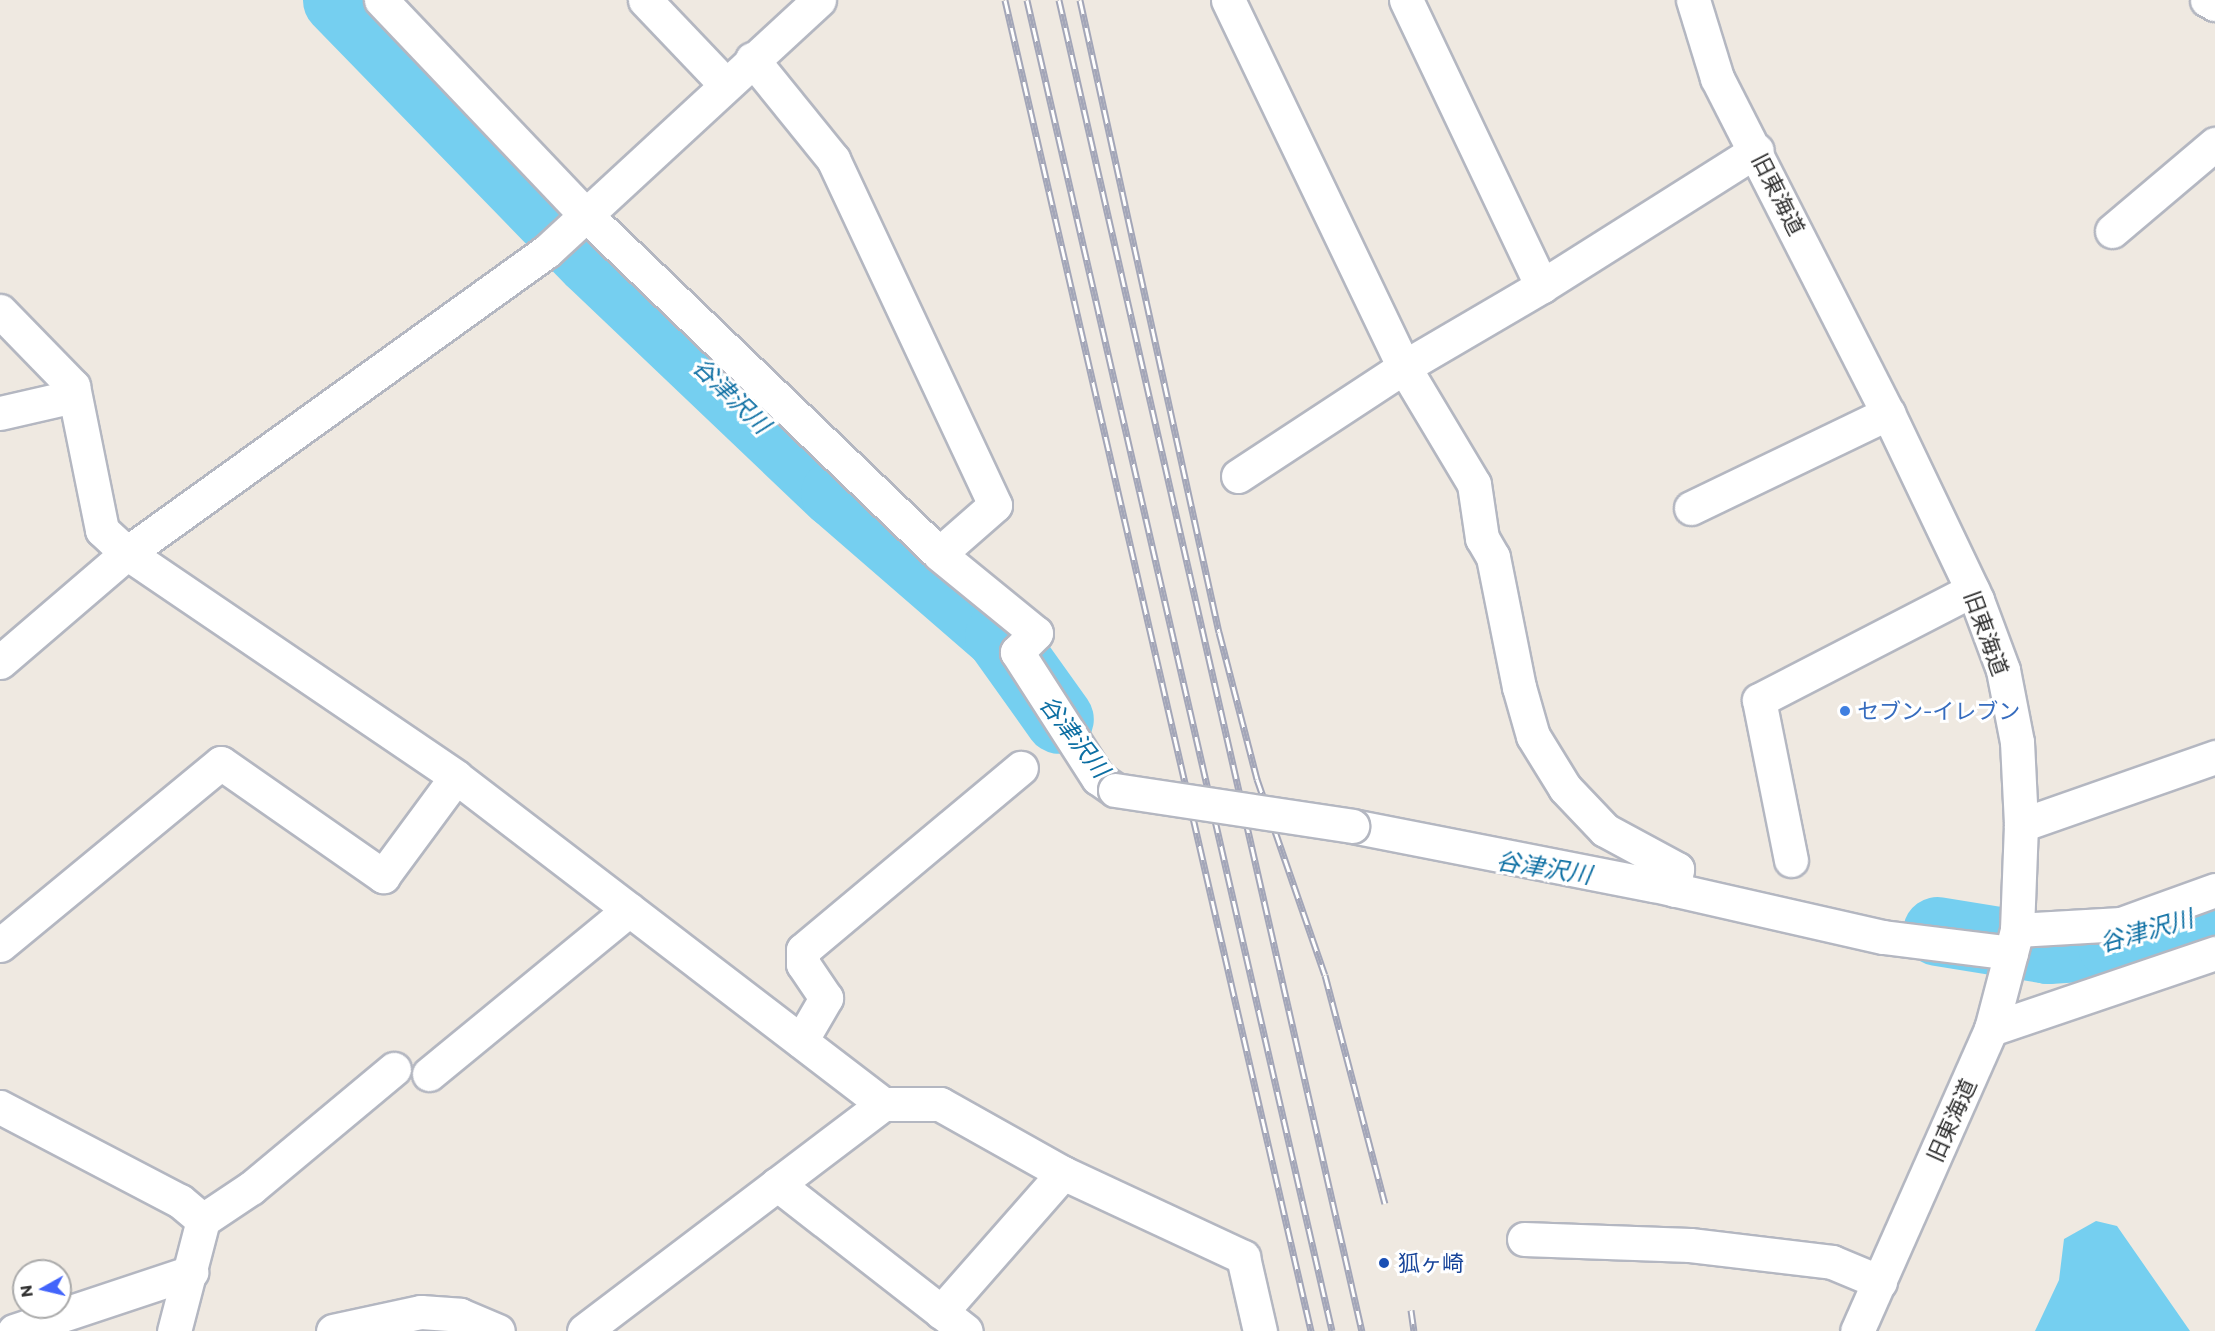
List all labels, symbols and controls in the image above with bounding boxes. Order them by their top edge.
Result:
street label: 旧東海道 [1747,149,1811,239]
water label: 谷津沢川 [687,351,777,439]
street label: 旧東海道 [1960,587,2014,679]
water label: 谷津沢川 [1034,689,1116,783]
place label: セブン-イレブン [1857,698,2020,724]
marker: セブン-イレブン [1838,704,1852,718]
water label: 谷津沢川 [1494,845,1594,889]
water label: 谷津沢川 [2096,903,2196,957]
street label: 旧東海道 [1921,1074,1981,1166]
place label: 狐ヶ崎 [1398,1250,1464,1276]
marker: 狐ヶ崎 [1375,1254,1393,1272]
north arrow [12,1259,72,1319]
text: N [15,1284,36,1299]

